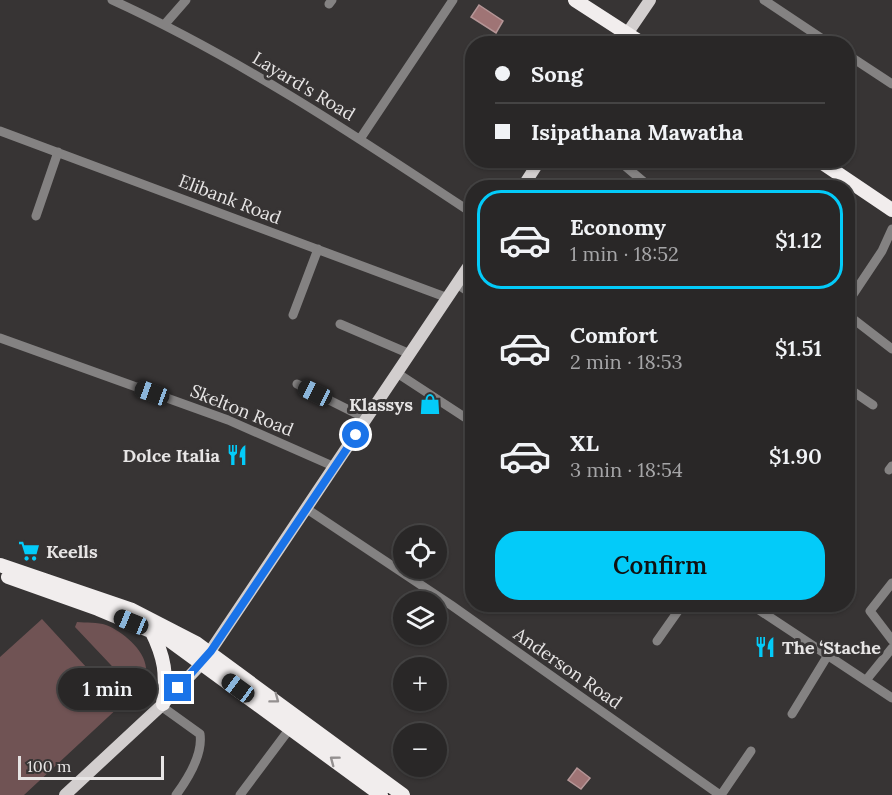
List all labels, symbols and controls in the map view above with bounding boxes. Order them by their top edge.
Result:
street label: Layard's Road [248,46,360,126]
text: Song [531,60,583,88]
text: Isipathana Mawatha [531,118,743,146]
street label: Elibank Road [175,169,285,229]
icon: car [498,213,552,267]
text: Economy [570,213,666,241]
text: $1.12 [775,226,822,254]
text: 1 min · 18:52 [570,241,679,266]
icon: car [498,321,552,375]
text: Comfort [570,321,658,349]
text: $1.51 [775,334,822,362]
text: 2 min · 18:53 [570,349,683,374]
car [295,377,335,409]
car [132,378,172,408]
street label: Skelton Road [187,379,297,441]
shop icon: Klassys [418,392,442,416]
place label: Klassys [349,393,413,416]
route start [342,421,369,448]
icon: car [498,429,552,483]
text: XL [570,429,599,457]
text: $1.90 [769,442,822,470]
restaurant icon: Dolce Italia [225,443,249,467]
place label: Dolce Italia [123,444,221,467]
text: 3 min · 18:54 [570,457,683,482]
map controls [393,525,447,777]
button: locate [393,525,447,579]
button: Confirm [495,531,825,600]
supermarket icon: Keells [17,539,41,563]
place label: Keells [46,540,98,563]
button: layers [393,591,447,645]
car [111,607,151,637]
street label: Anderson Road [509,622,627,714]
restaurant icon: The ‘Stache [753,635,777,659]
place label: The ‘Stache [782,636,881,659]
button: + [393,657,447,711]
callout: 1 min [58,667,157,709]
car [218,670,258,706]
route end [164,674,191,701]
text: 1 min [82,676,133,701]
one-way arrow [268,691,279,702]
button: − [393,723,447,777]
scale bar [18,753,164,780]
text: 100 m [27,756,71,776]
one-way arrow [330,756,341,767]

